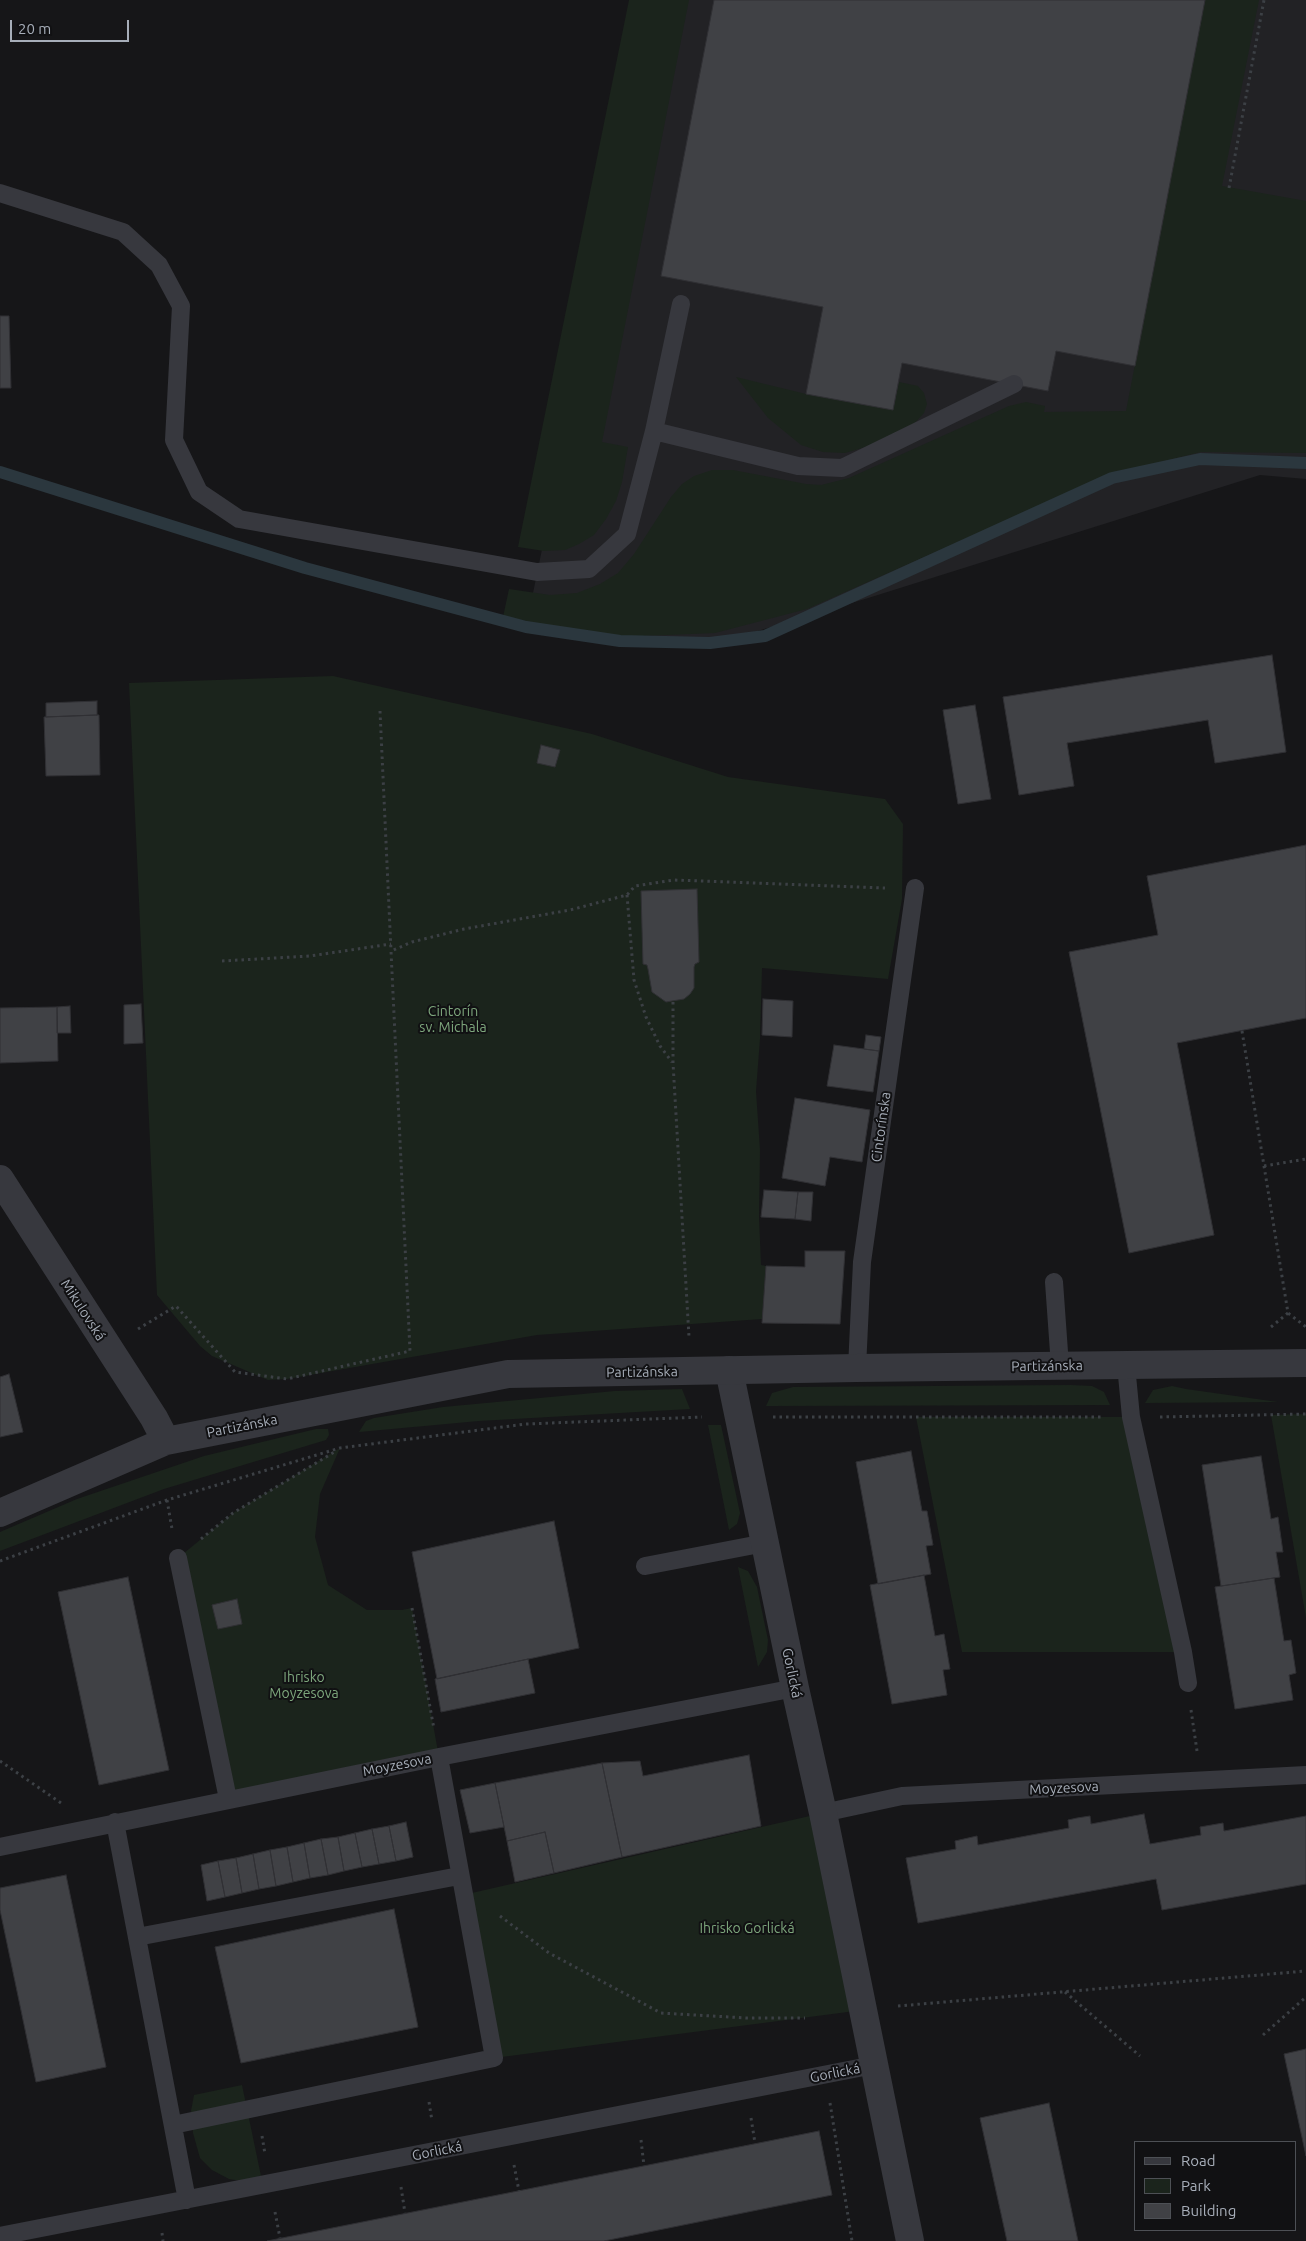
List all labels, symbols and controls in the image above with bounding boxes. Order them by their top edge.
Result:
scale bar [12,10,131,42]
text: 20 m [18,20,51,37]
park label: Cintorín sv. Michala [419,1003,487,1036]
street label: Cintorínska [868,1091,894,1163]
street label: Mikulovská [57,1276,109,1344]
street label: Partizánska [1011,1357,1083,1375]
street label: Partizánska [606,1363,678,1381]
street label: Partizánska [205,1411,279,1441]
street label: Gorlická [779,1647,805,1699]
park label: Ihrisko Moyzesova [269,1669,339,1701]
street label: Moyzesova [361,1750,433,1780]
street label: Moyzesova [1029,1778,1099,1798]
park label: Ihrisko Gorlická [699,1920,795,1936]
street label: Gorlická [809,2060,861,2086]
street label: Gorlická [411,2138,463,2164]
legend [1134,2141,1296,2231]
text: Road [1181,2152,1216,2169]
text: Park [1181,2177,1211,2194]
text: Building [1181,2202,1236,2219]

